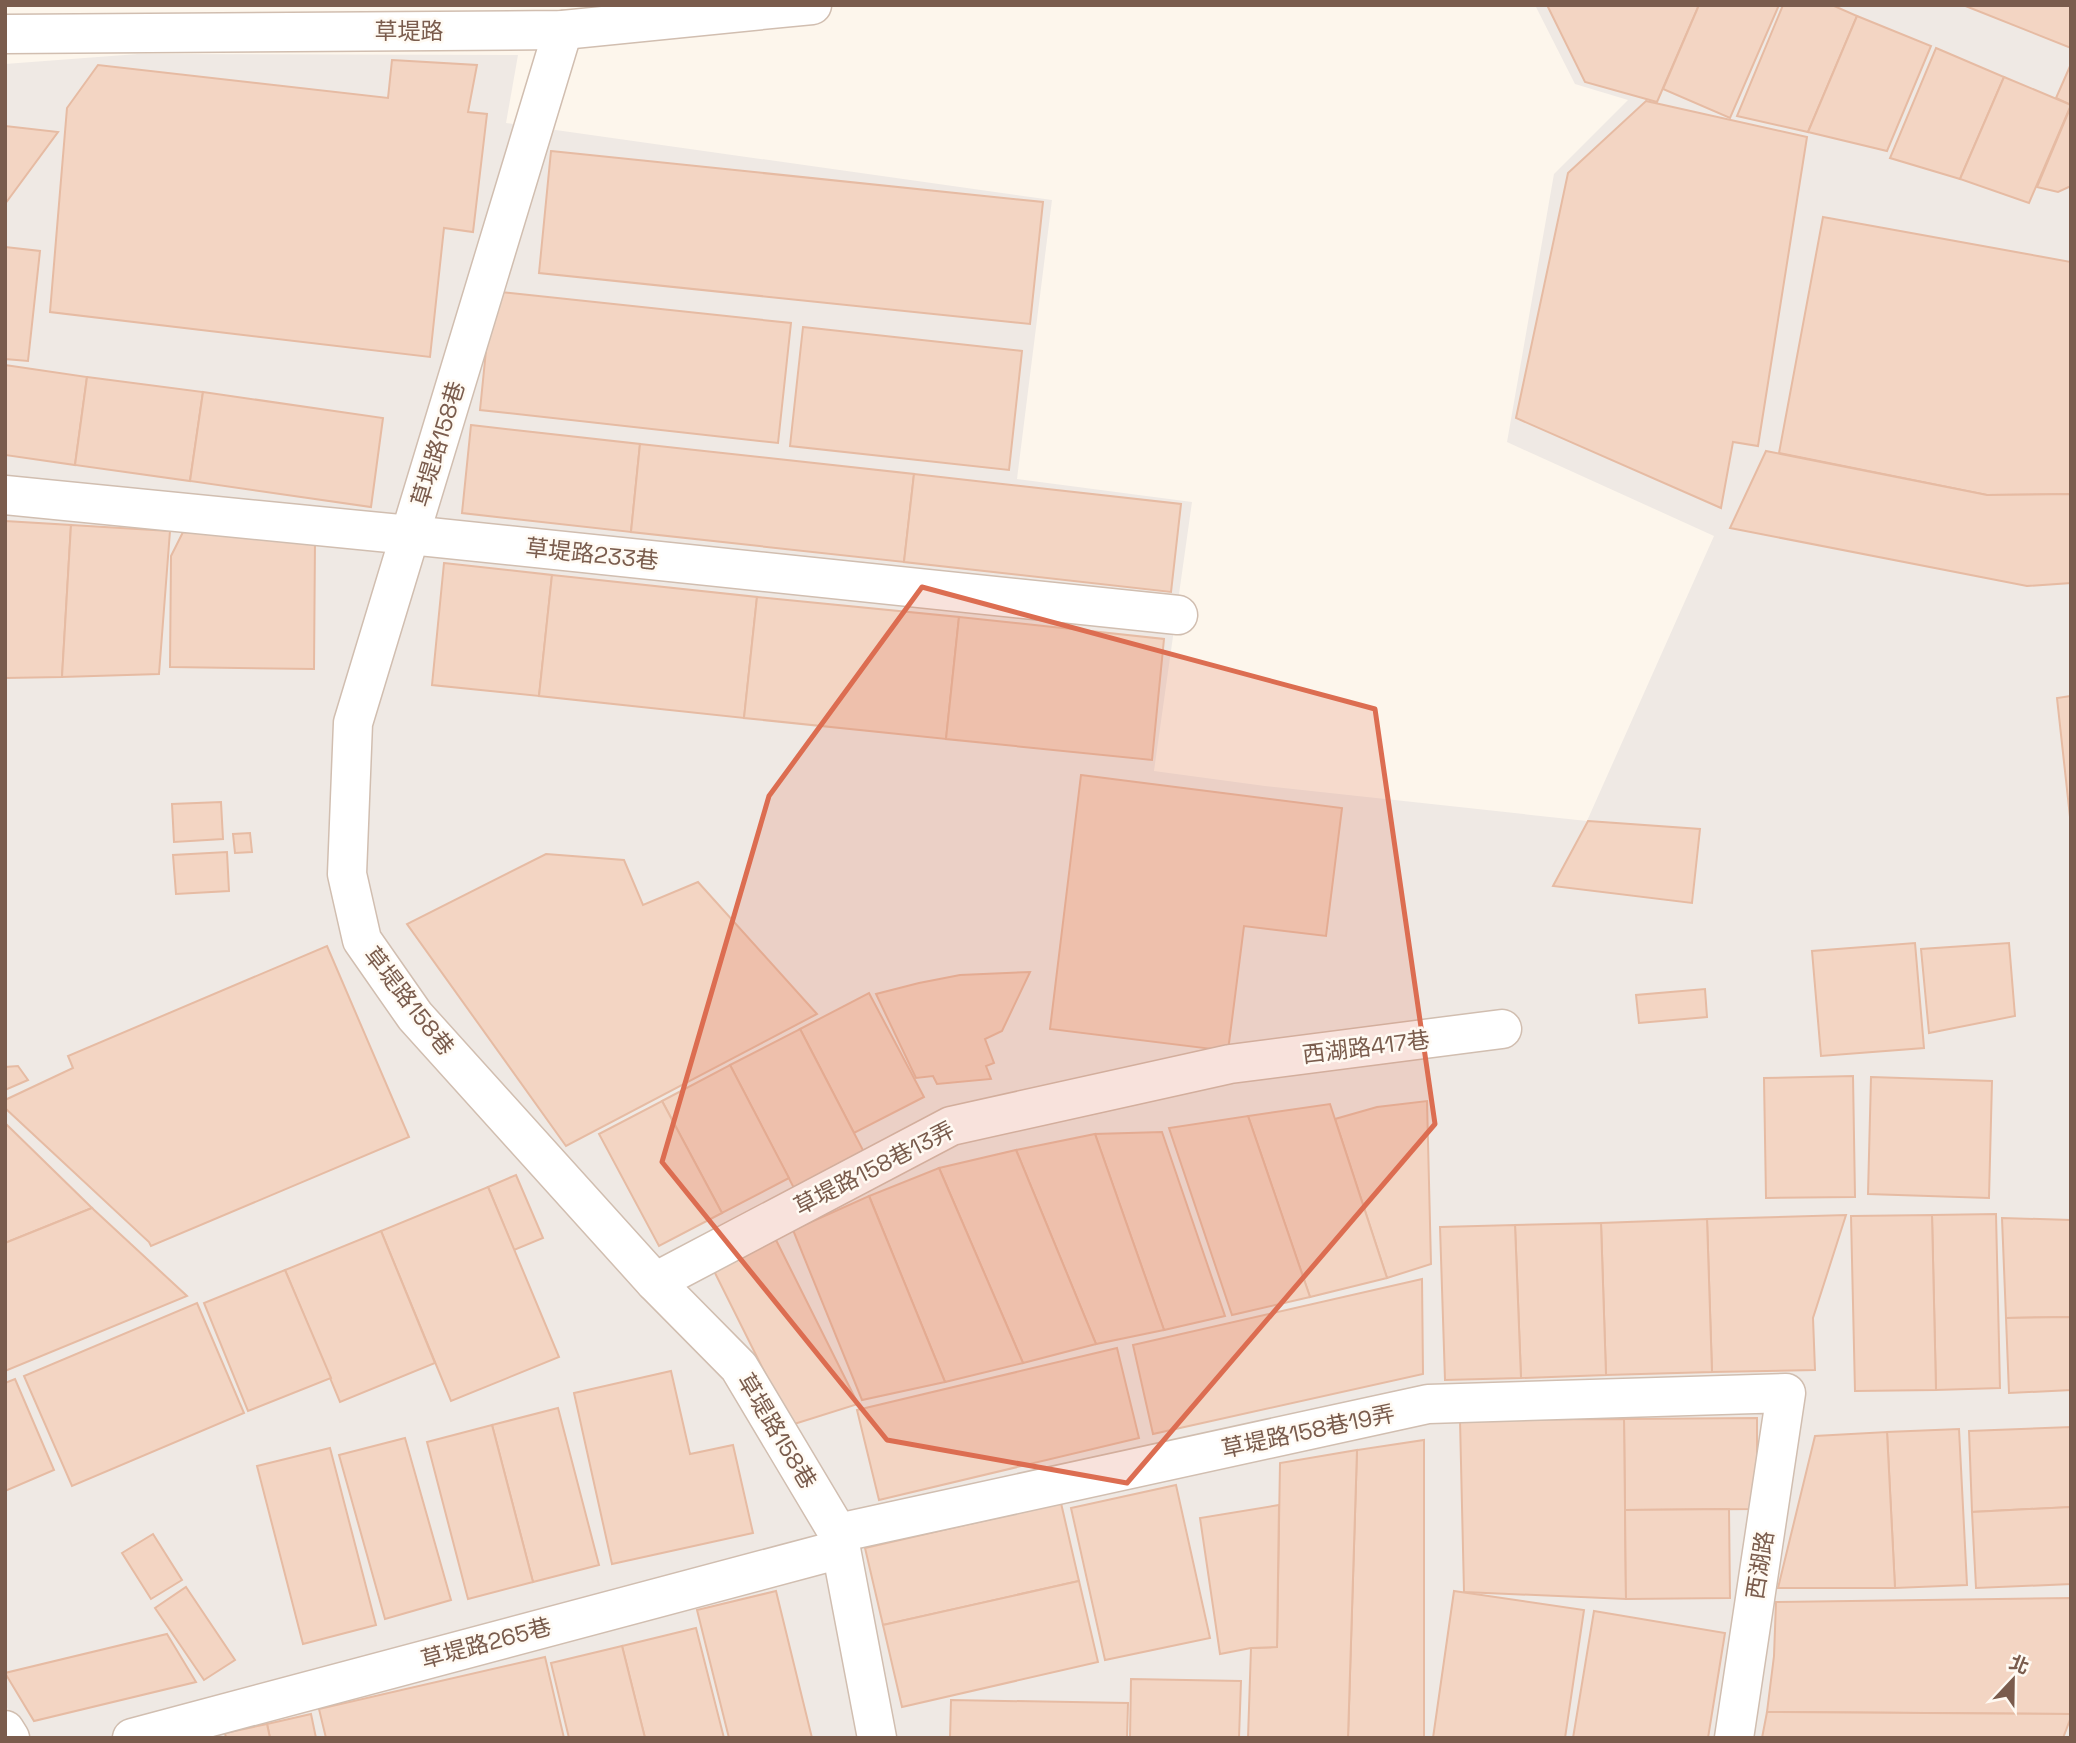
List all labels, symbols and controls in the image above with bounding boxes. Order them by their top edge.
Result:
street label: 草堤路 [375,16,444,46]
street label: 草堤路158巷 [405,378,471,510]
street label: 草堤路233巷 [524,532,660,576]
street label: 草堤路158巷 [357,941,461,1061]
street label: 西湖路417巷 [1300,1024,1432,1070]
street label: 草堤路158巷13弄 [789,1115,959,1221]
street label: 草堤路158巷 [731,1368,823,1494]
street label: 草堤路158巷19弄 [1219,1398,1397,1464]
street label: 西湖路 [1740,1529,1780,1601]
street label: 草堤路265巷 [418,1611,554,1675]
north arrow [1978,1645,2048,1715]
text: 北 [2006,1650,2033,1680]

